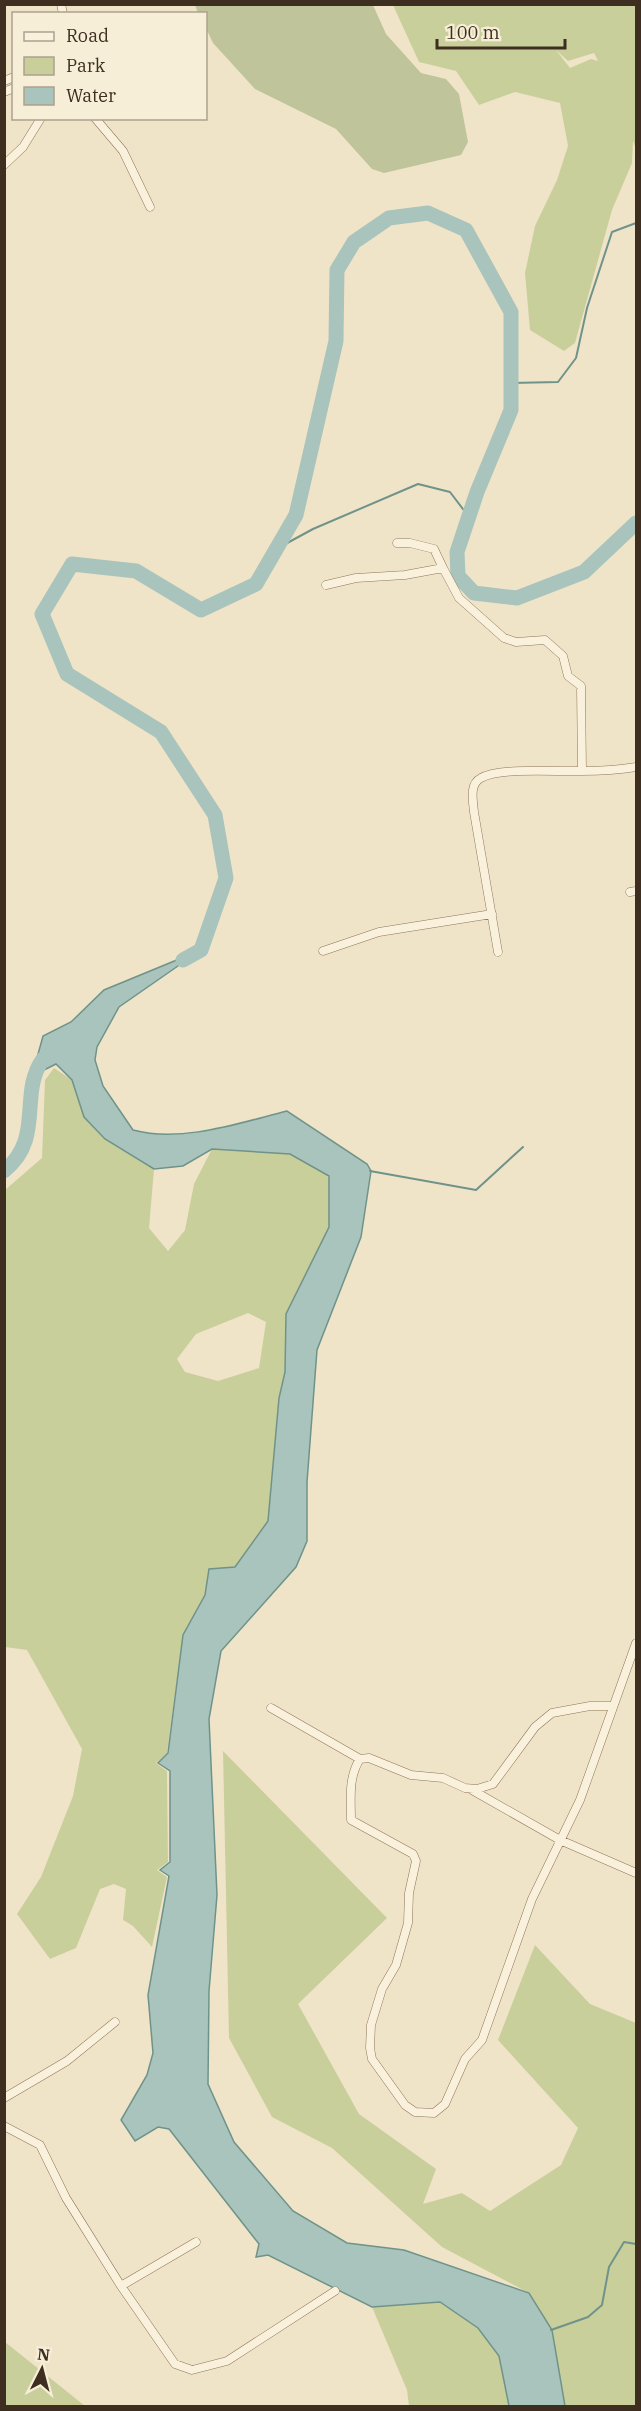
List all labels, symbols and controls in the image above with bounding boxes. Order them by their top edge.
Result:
legend [12,12,207,120]
scale bar [437,12,564,50]
text: 100 m [446,21,500,44]
text: Road [66,24,109,47]
text: Park [66,54,106,77]
text: Water [66,84,116,107]
north arrow [12,2339,72,2399]
text: N [36,2343,51,2365]

